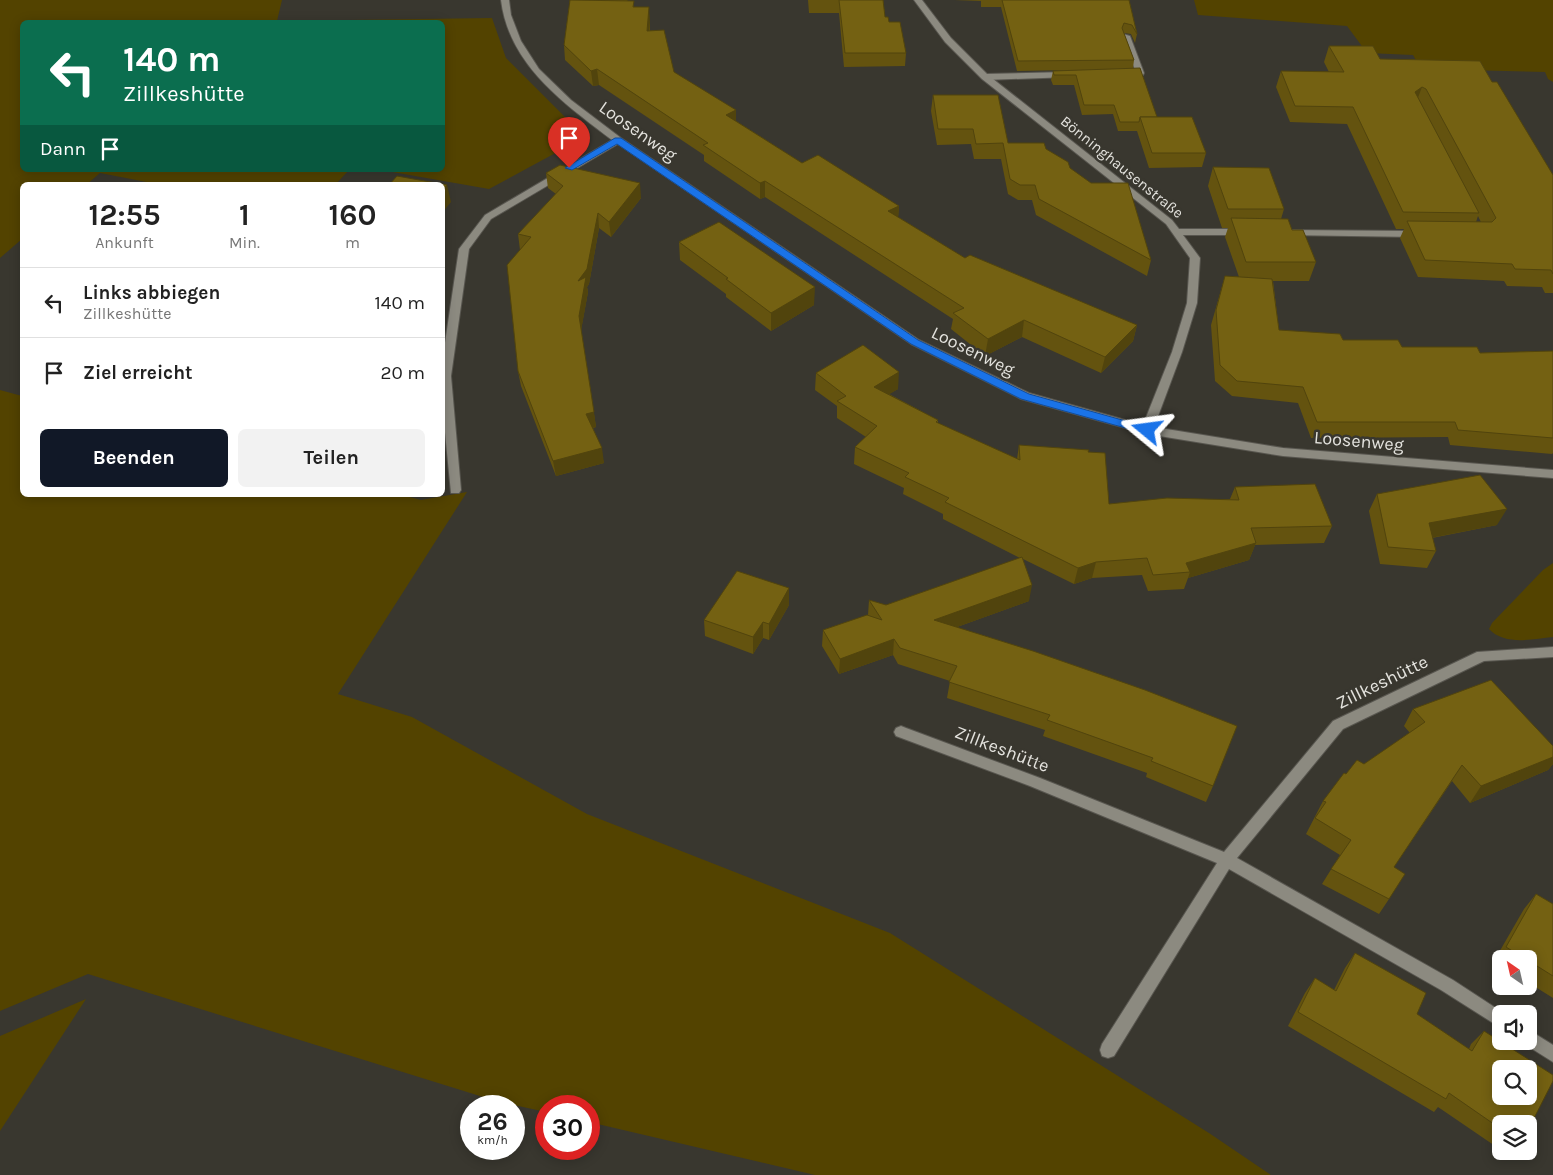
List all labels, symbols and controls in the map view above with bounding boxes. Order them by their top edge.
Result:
text: 140 m [123,39,221,80]
icon: left [40,40,105,105]
text: Zillkeshütte [123,81,245,107]
street label: Loosenweg [595,96,681,166]
street label: Bönninghausenstraße [1057,112,1187,222]
pin [548,117,590,168]
icon: arrive [555,124,583,152]
icon: arrive [96,135,124,163]
text: Dann [40,138,86,160]
text: 12:55 [89,197,160,233]
text: 1 [239,197,250,233]
text: 160 [328,197,376,233]
text: Ankunft [95,233,154,252]
text: Min. [229,233,260,252]
text: m [345,233,360,252]
text: Links abbiegen [83,282,220,304]
icon: left [40,289,68,317]
text: 140 m [375,292,425,314]
text: Zillkeshütte [83,304,171,323]
street label: Loosenweg [928,321,1018,381]
icon: arrive [40,359,68,387]
text: Ziel erreicht [83,362,193,384]
text: 20 m [380,362,425,384]
position arrow [1120,403,1172,455]
street label: Loosenweg [1313,426,1405,456]
button: Beenden [40,429,228,487]
button: Teilen [238,429,425,487]
street label: Zillkeshütte [1332,650,1432,714]
street label: Zillkeshütte [952,721,1052,777]
north arrow [1492,950,1538,995]
map controls [1492,950,1537,1160]
button: sound [1492,1005,1537,1050]
button: search [1492,1060,1537,1105]
speed limit sign: 30 [535,1095,600,1160]
text: 26 [477,1107,508,1136]
button: layers [1492,1115,1537,1160]
text: km/h [477,1133,508,1147]

